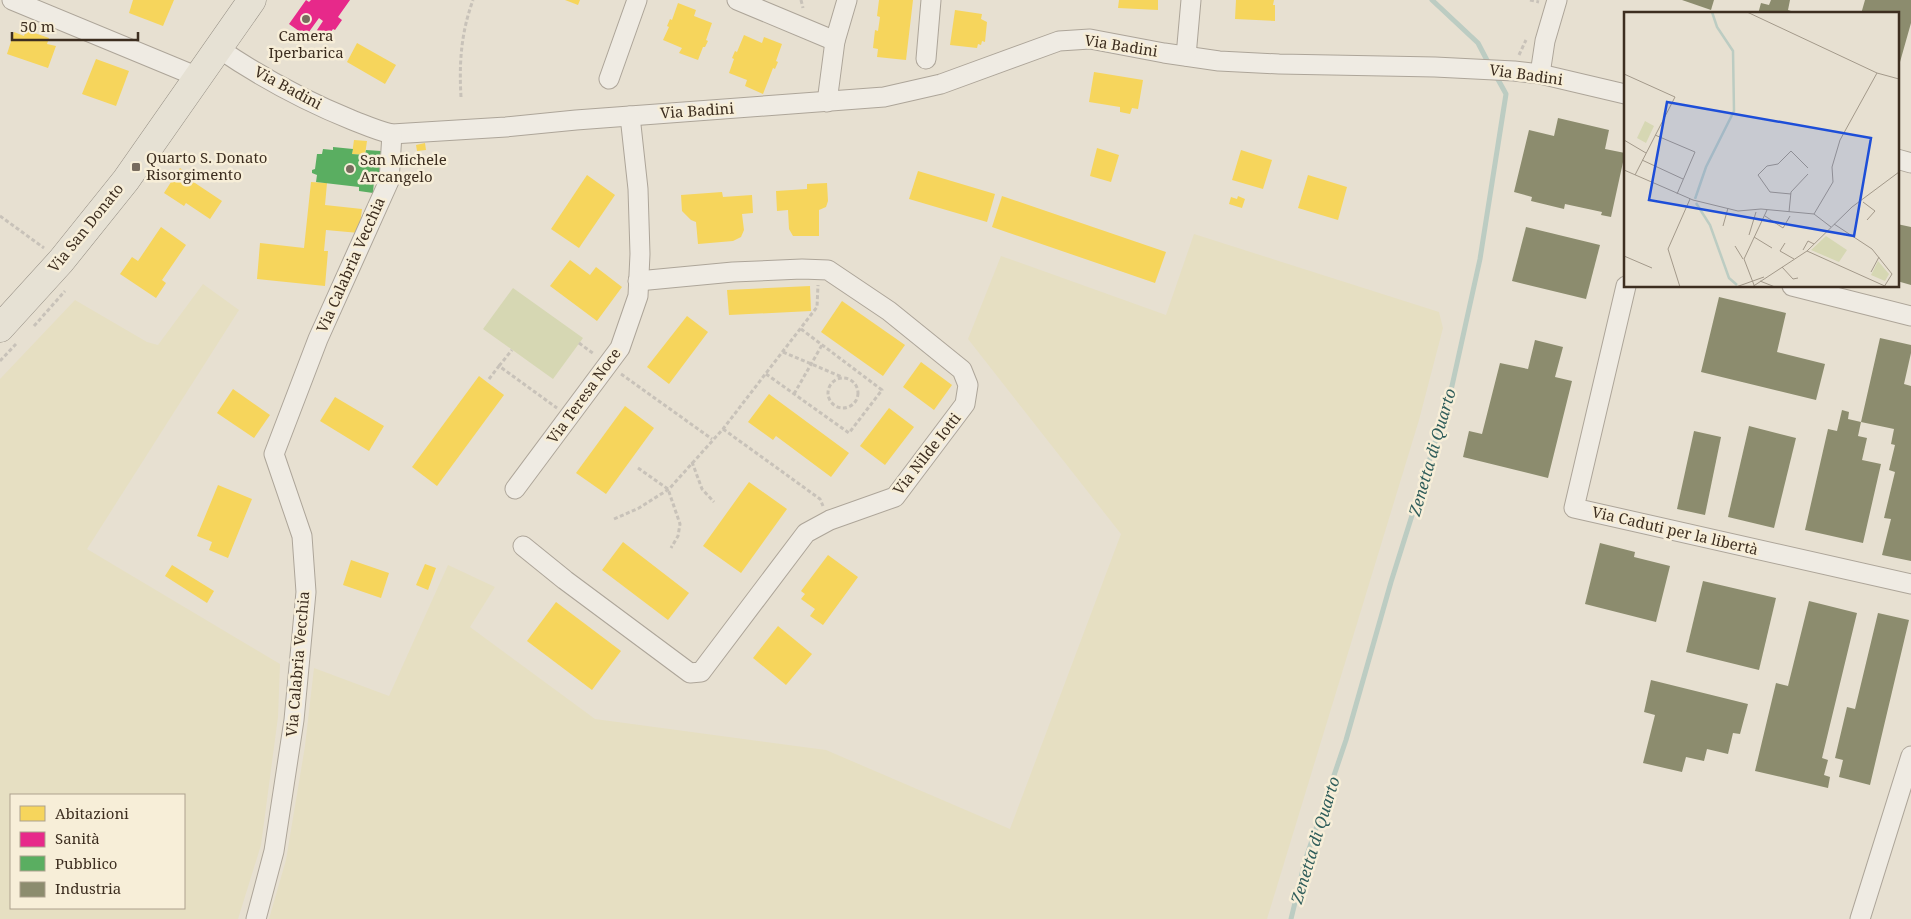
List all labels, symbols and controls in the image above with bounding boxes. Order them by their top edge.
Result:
scale bar [12,10,139,42]
inset map [1624,12,1898,288]
marker: Camera Iperbarica [300,13,312,25]
text: 50 m [20,16,55,36]
place label: Camera Iperbarica [268,25,344,62]
street label: Via Badini [1083,29,1159,61]
street label: Via Badini [1488,59,1564,89]
street label: Via Badini [251,61,326,113]
street label: Via Badini [659,97,735,123]
place label: Quarto S. Donato Risorgimento [146,147,267,184]
place label: San Michele Arcangelo [360,149,447,186]
marker: Quarto S. Donato Risorgimento [130,161,142,173]
marker: San Michele Arcangelo [344,163,356,175]
street label: Via San Donato [43,179,127,276]
street label: Via Calabria Vecchia [311,194,389,335]
street label: Via Teresa Noce [542,344,625,447]
water label: Zenetta di Quarto [1403,386,1461,519]
street label: Via Nilde Iotti [888,408,965,498]
street label: Via Caduti per la libertà [1590,501,1760,559]
street label: Via Calabria Vecchia [281,590,313,738]
water label: Zenetta di Quarto [1285,774,1345,907]
legend [10,794,185,909]
text: Abitazioni [55,803,129,823]
text: Sanità [55,828,100,848]
text: Pubblico [55,853,118,873]
text: Industria [55,878,121,898]

